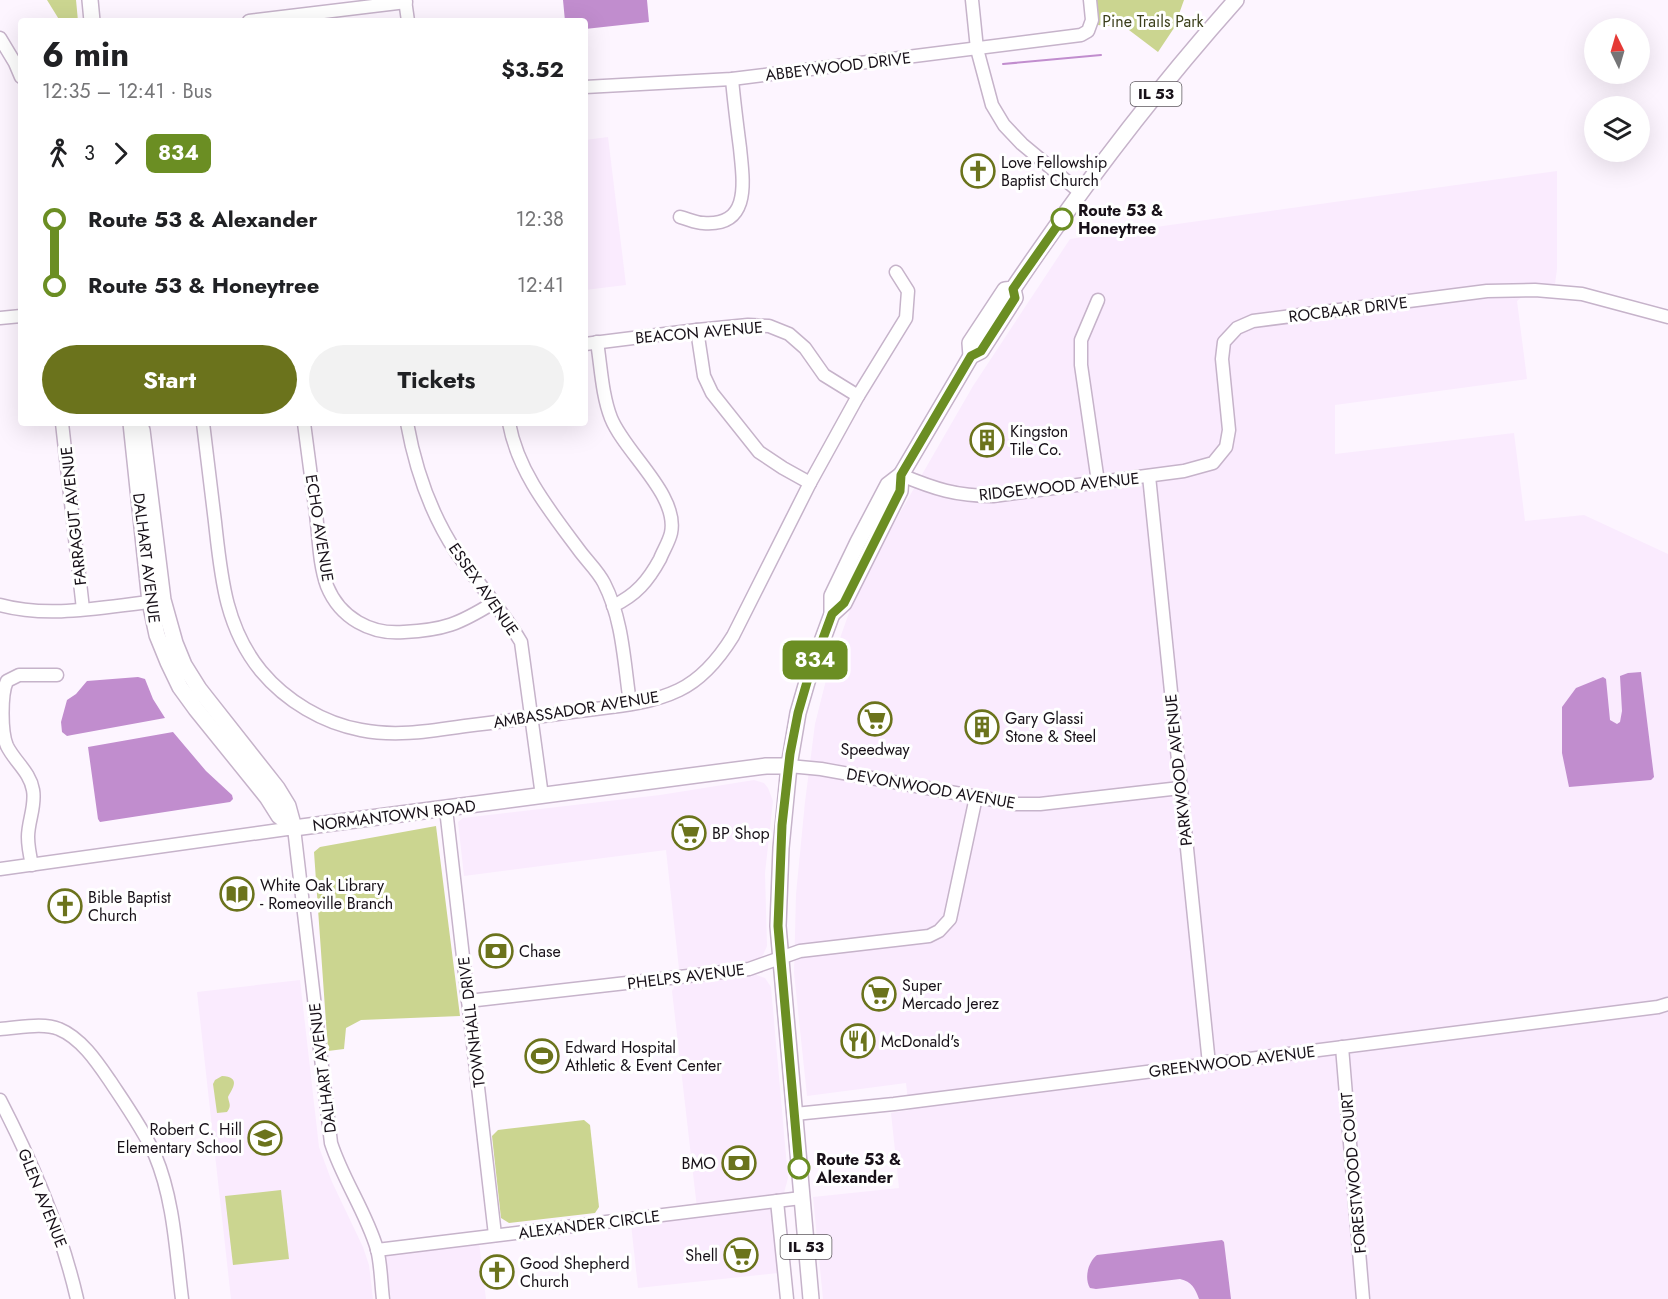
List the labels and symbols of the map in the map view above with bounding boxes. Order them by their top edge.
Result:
park label: Pine Trails Park [1102,10,1205,33]
north arrow [1584,18,1650,84]
street label: ABBEYWOOD DRIVE [764,46,912,87]
road number: IL 53 [1130,82,1182,106]
place label: Love Fellowship Baptist Church [1001,151,1107,192]
church icon: Love Fellowship Baptist Church [960,153,996,189]
place label: Route 53 & Honeytree [1078,199,1163,240]
marker: Route 53 & Honeytree [1051,208,1073,230]
street label: ROCBAAR DRIVE [1287,291,1409,328]
street label: BEACON AVENUE [634,315,764,350]
place label: Kingston Tile Co. [1010,420,1068,461]
building icon: Kingston Tile Co. [969,422,1005,458]
street label: FARRAGUT AVENUE [55,445,92,587]
street label: RIDGEWOOD AVENUE [978,467,1140,506]
street label: ECHO AVENUE [300,473,339,583]
street label: DALHART AVENUE [127,492,166,624]
street label: ESSEX AVENUE [443,538,524,640]
line badge: 834 [780,640,850,680]
street label: AMBASSADOR AVENUE [491,685,661,734]
street label: PARKWOOD AVENUE [1159,693,1198,847]
supermarket icon: Speedway [857,701,893,737]
place label: Gary Glassi Stone & Steel [1005,707,1096,748]
building icon: Gary Glassi Stone & Steel [964,709,1000,745]
place label: Speedway [840,738,910,761]
street label: DEVONWOOD AVENUE [845,762,1017,815]
street label: NORMANTOWN ROAD [311,794,477,837]
supermarket icon: BP Shop [671,815,707,851]
place label: BP Shop [712,822,770,845]
place label: White Oak Library - Romeoville Branch [260,874,393,915]
library icon: White Oak Library - Romeoville Branch [219,876,255,912]
place label: Bible Baptist Church [88,886,171,927]
church icon: Bible Baptist Church [47,888,83,924]
bank icon: Chase [478,933,514,969]
place label: Chase [519,940,561,963]
street label: TOWNHALL DRIVE [452,955,491,1089]
street label: PHELPS AVENUE [626,958,746,995]
place label: Super Mercado Jerez [902,974,1000,1015]
supermarket icon: Super Mercado Jerez [861,976,897,1012]
street label: DALHART AVENUE [303,1002,342,1134]
restaurant icon: McDonald's [840,1023,876,1059]
place label: McDonald's [881,1030,960,1053]
place label: Edward Hospital Athletic & Event Center [565,1036,722,1077]
sports icon: Edward Hospital Athletic & Event Center [524,1038,560,1074]
street label: GREENWOOD AVENUE [1148,1040,1317,1083]
street label: FORESTWOOD COURT [1335,1091,1372,1254]
place label: Robert C. Hill Elementary School [117,1118,242,1159]
school or university icon: Robert C. Hill Elementary School [247,1120,283,1156]
street label: GLEN AVENUE [12,1145,73,1251]
bank icon: BMO [721,1145,757,1181]
place label: Route 53 & Alexander [815,1148,901,1189]
place label: BMO [681,1152,716,1175]
marker: Route 53 & Alexander [788,1157,810,1179]
street label: ALEXANDER CIRCLE [517,1204,661,1245]
road number: IL 53 [780,1235,832,1259]
supermarket icon: Shell [723,1237,759,1273]
place label: Shell [685,1244,718,1267]
place label: Good Shepherd Church [520,1252,630,1293]
church icon: Good Shepherd Church [479,1254,515,1290]

